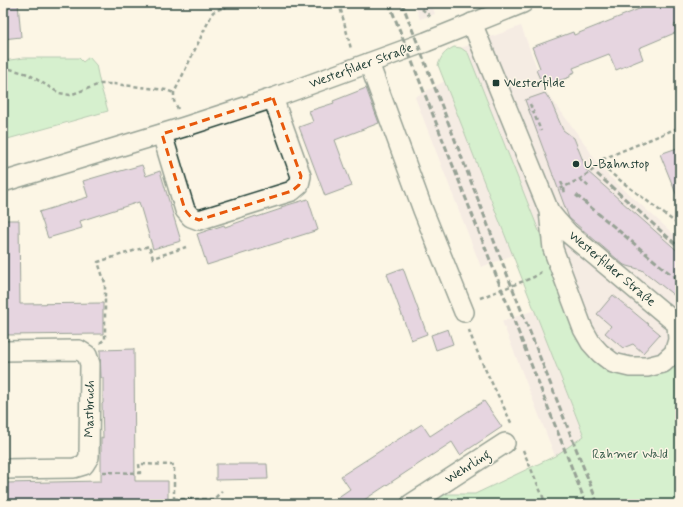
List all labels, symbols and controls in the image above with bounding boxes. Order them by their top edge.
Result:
street label: Westerfilder Straße [307,39,415,93]
place label: Westerfilde [504,75,565,92]
marker: Westerfilde [491,78,501,88]
place label: U-Bahnstop [584,156,650,173]
marker: U-Bahnstop [571,159,581,169]
street label: Westerfilder Straße [565,227,659,311]
street label: Mastbruch [81,380,99,438]
street label: Wehrling [442,446,495,490]
park label: Rahmer Wald [592,446,668,463]

